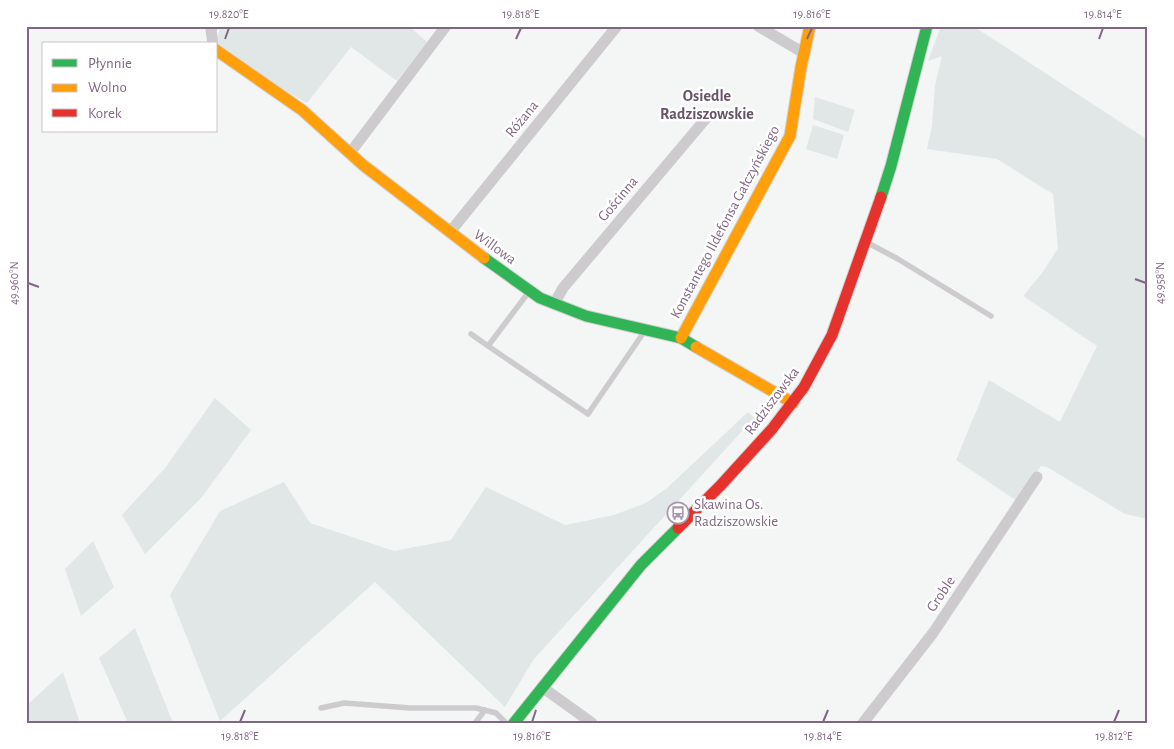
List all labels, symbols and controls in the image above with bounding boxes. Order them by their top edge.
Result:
text: 19.820°E [209,8,249,20]
text: 19.818°E [502,8,540,20]
text: 19.816°E [793,8,831,20]
text: 19.814°E [1084,8,1122,20]
legend [42,42,218,132]
text: Płynnie [88,56,132,71]
text: Wolno [88,80,127,95]
district label: Osiedle Radziszowskie [660,88,754,122]
street label: Różana [503,98,541,140]
text: Korek [88,106,122,121]
street label: Konstantego Ildefonsa Gałczyńskiego [668,123,782,321]
street label: Gościnna [595,174,641,224]
street label: Willowa [471,227,519,267]
text: 49.960°N [8,261,20,305]
text: 49.958°N [1154,262,1166,304]
street label: Radziszowska [742,364,802,438]
place label: Skawina Os. Radziszowskie [694,497,778,529]
bus stop icon: Skawina Os. Radziszowskie [666,501,690,525]
street label: Groble [924,573,958,614]
text: 19.818°E [221,730,259,742]
text: 19.816°E [513,730,551,742]
text: 19.814°E [804,730,842,742]
text: 19.812°E [1095,730,1133,742]

